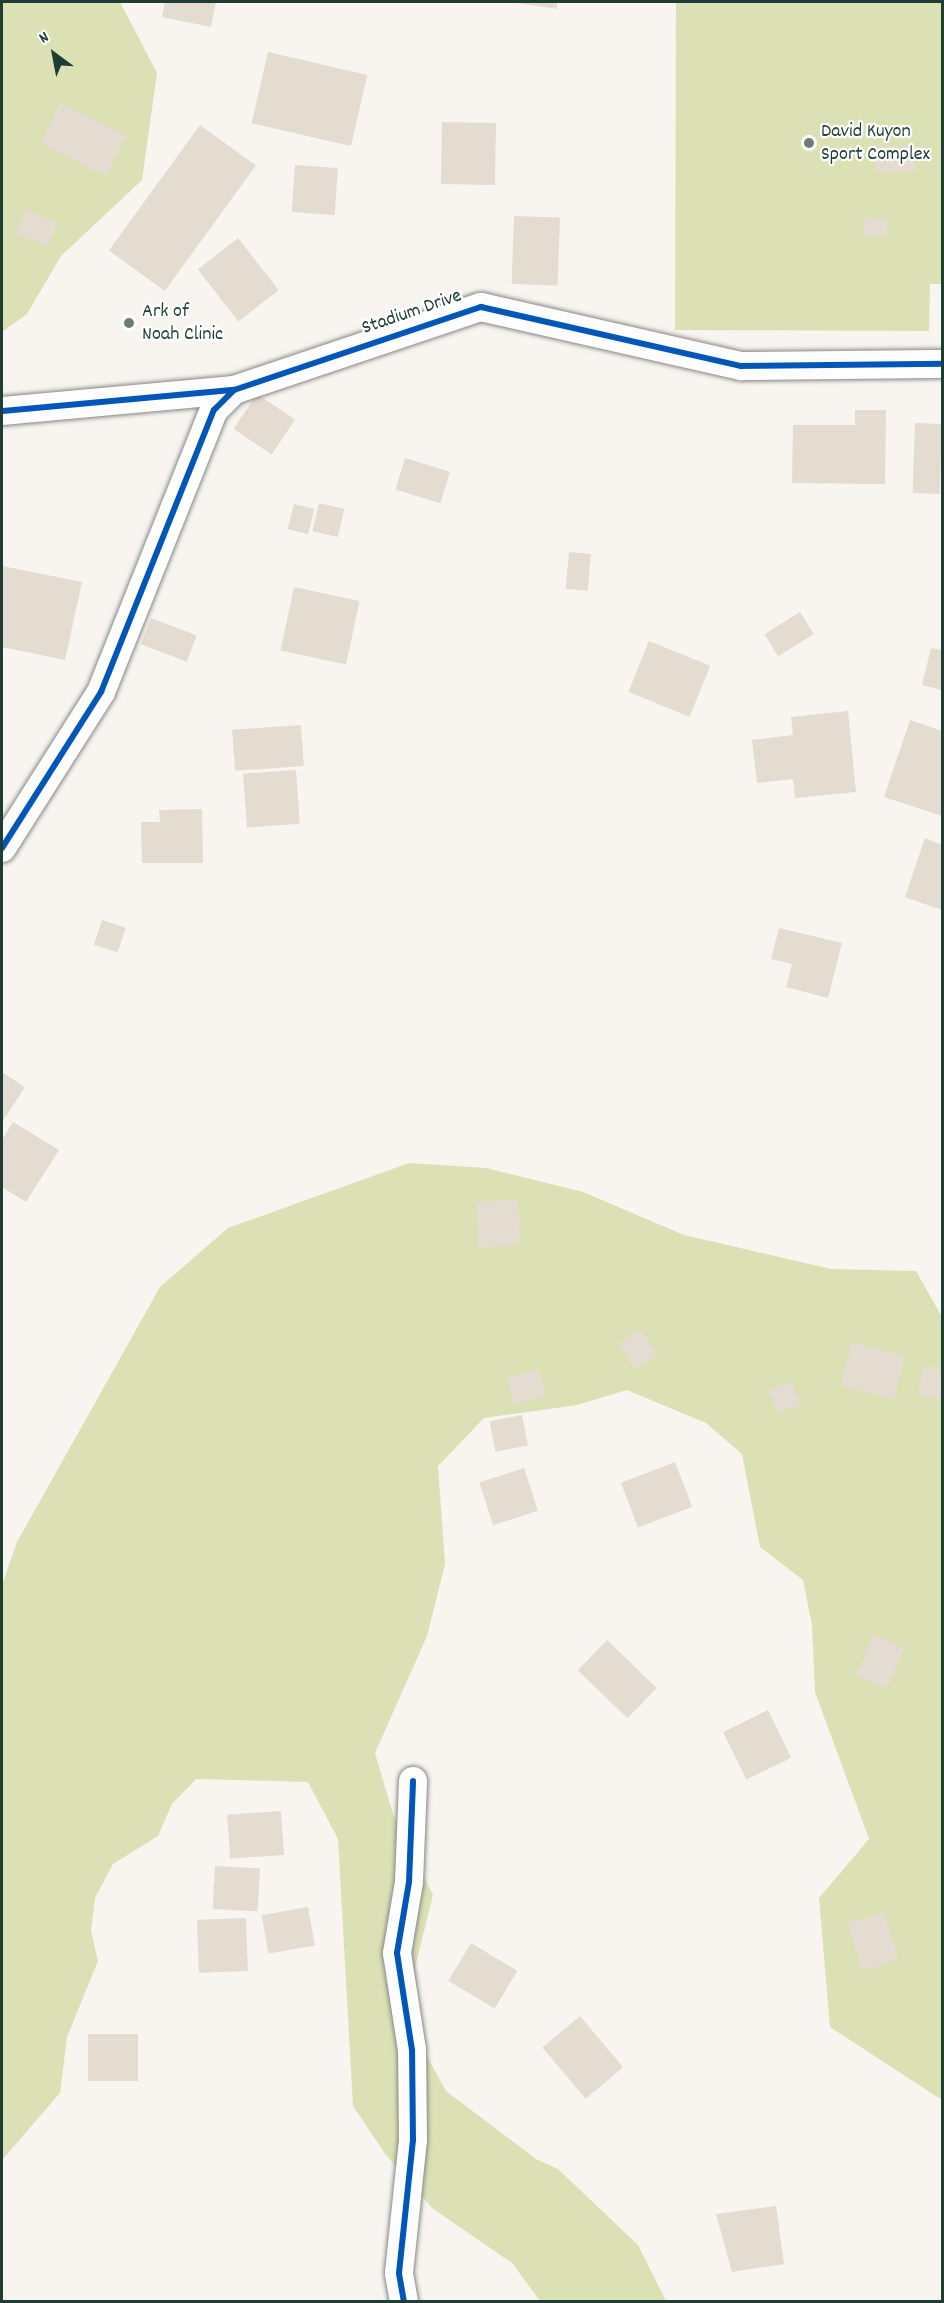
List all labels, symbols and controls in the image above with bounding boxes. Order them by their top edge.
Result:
north arrow [24,24,84,84]
text: N [35,26,54,50]
place label: David Kuyon Sport Complex [821,120,930,167]
marker: David Kuyon Sport Complex [802,136,816,150]
street label: Stadium Drive [359,285,465,341]
place label: Ark of Noah Clinic [142,300,223,347]
marker: Ark of Noah Clinic [120,314,138,332]

